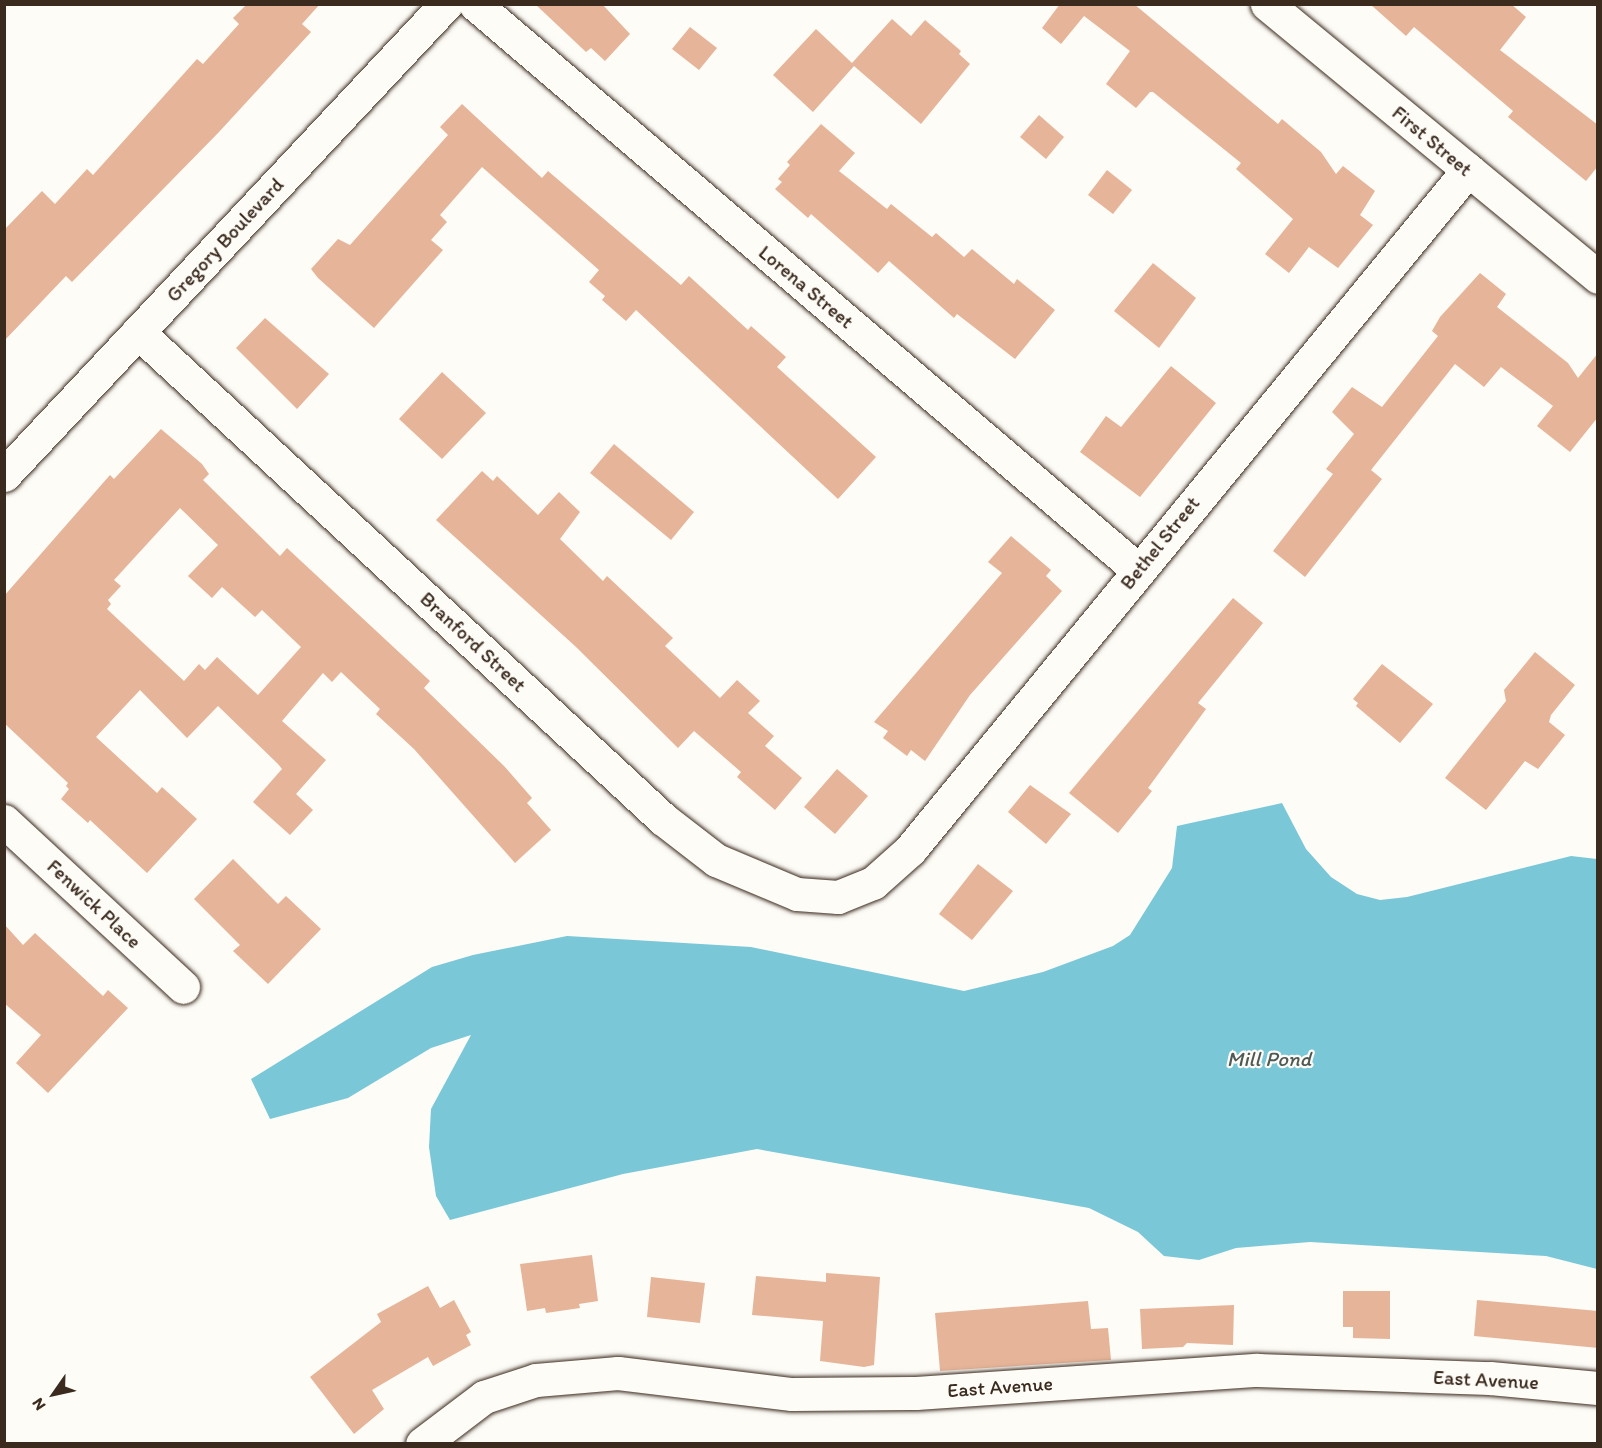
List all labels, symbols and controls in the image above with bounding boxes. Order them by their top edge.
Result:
street label: First Street [1387,101,1477,181]
street label: Gregory Boulevard [161,173,289,307]
street label: Lorena Street [754,240,858,334]
street label: Bethel Street [1115,492,1205,594]
street label: Branford Street [415,587,531,697]
street label: Fenwick Place [42,854,146,954]
water label: Mill Pond [1227,1046,1311,1072]
north arrow [24,1364,84,1424]
street label: East Avenue [1433,1365,1539,1395]
street label: East Avenue [947,1371,1053,1403]
text: N [28,1395,50,1414]

